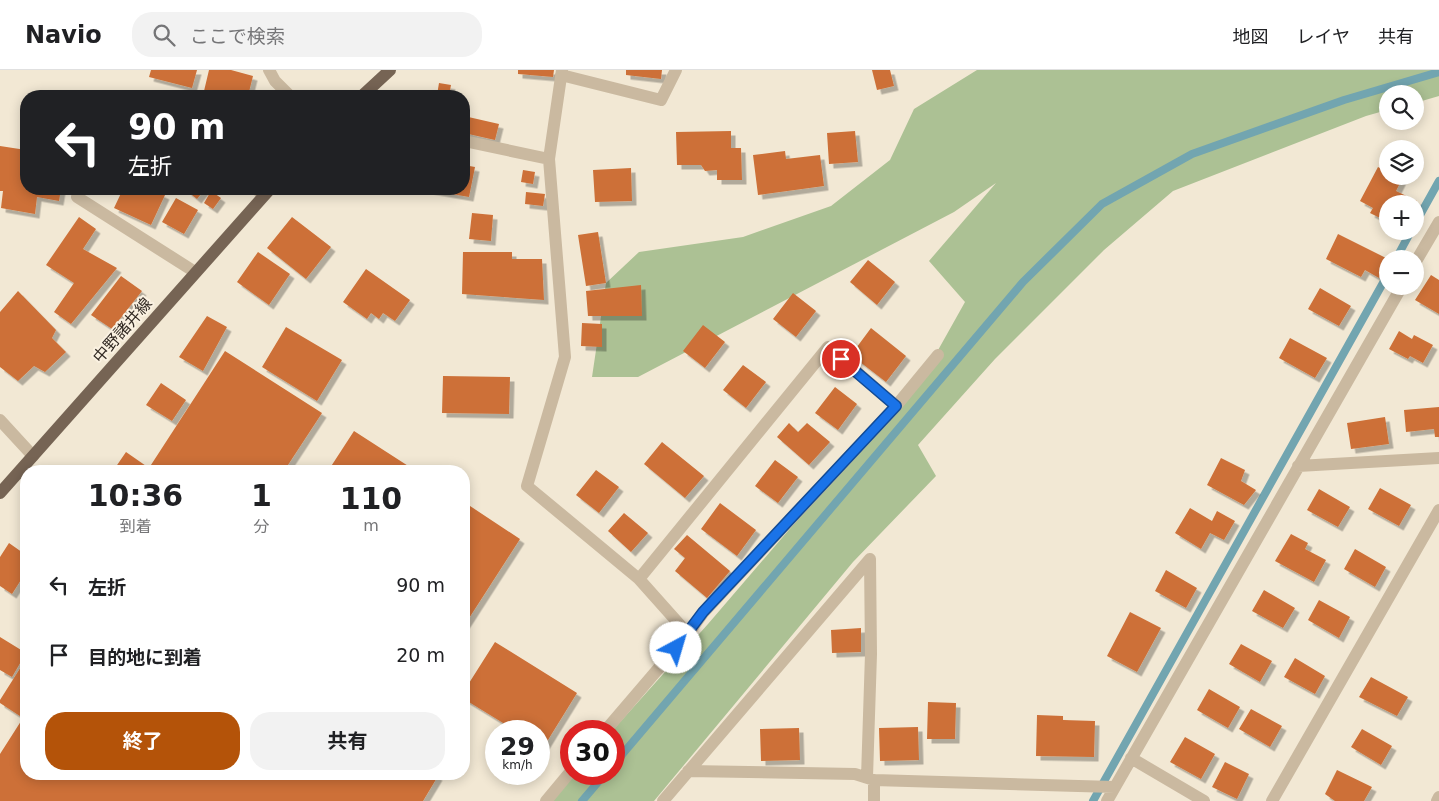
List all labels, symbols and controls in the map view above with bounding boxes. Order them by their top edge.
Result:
search box [132,12,482,57]
text: Navio [25,21,102,49]
icon: search [150,21,178,49]
text: ここで検索 [190,25,285,47]
text: 地図 [1233,26,1269,47]
text: レイヤ [1297,26,1350,47]
text: 共有 [1378,26,1414,47]
map controls [1379,85,1424,295]
button: search [1379,85,1424,130]
text: 90 m [128,107,225,147]
icon: left [45,110,110,175]
button: layers [1379,140,1424,185]
text: 左折 [128,154,172,179]
button: + [1379,195,1424,240]
button: − [1379,250,1424,295]
street label: 中野諸井線 [89,294,156,367]
pin [820,338,862,380]
icon: arrive [827,345,855,373]
text: 10:36 [88,478,183,513]
text: 1 [251,478,272,513]
text: 110 [340,481,402,516]
text: m [363,516,379,535]
text: 到着 [119,517,152,536]
text: 分 [253,517,269,536]
icon: left [45,571,73,599]
text: 90 m [396,574,445,596]
text: 左折 [88,576,126,598]
position arrow [649,621,701,673]
icon: arrive [45,641,73,669]
text: 20 m [396,644,445,666]
text: 目的地に到着 [88,646,202,668]
button: 終了 [45,712,240,770]
button: 共有 [250,712,445,770]
speed limit sign: 30 [560,720,625,785]
text: 29 [500,732,535,761]
text: km/h [502,758,533,772]

